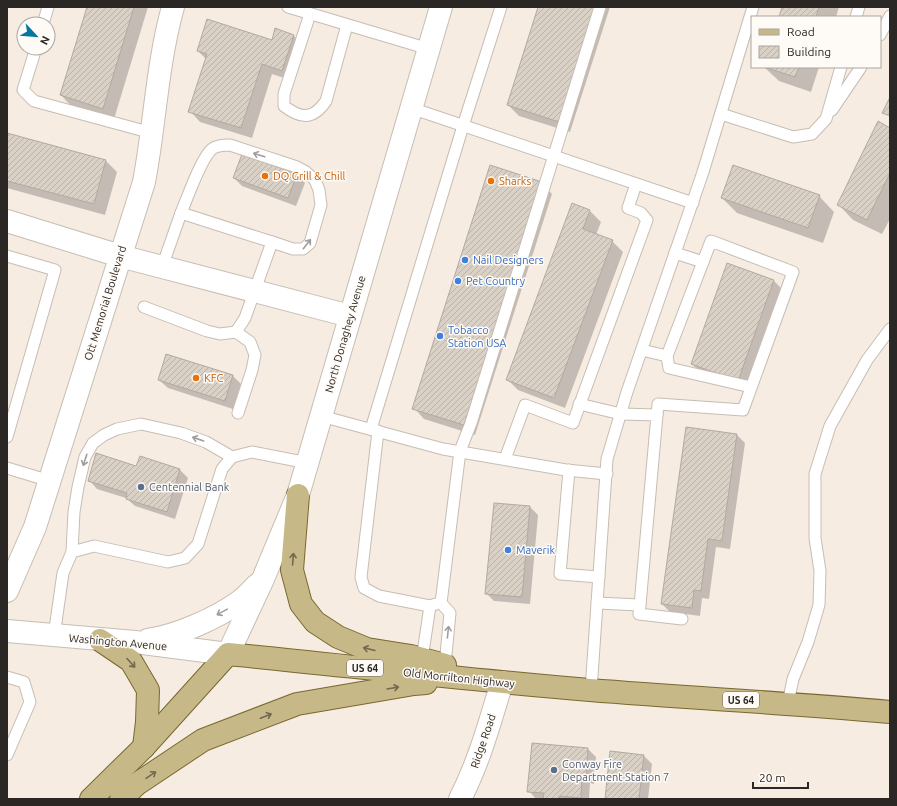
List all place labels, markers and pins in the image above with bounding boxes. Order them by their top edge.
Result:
place label: DQ Grill & Chill [273,170,346,182]
marker: DQ Grill & Chill [260,171,270,181]
place label: Sharks [499,175,531,187]
marker: Sharks [486,176,496,186]
place label: Nail Designers [473,254,544,266]
marker: Nail Designers [460,255,470,265]
place label: Pet Country [466,275,526,287]
marker: Pet Country [453,276,463,286]
place label: Tobacco Station USA [448,324,507,349]
marker: Tobacco Station USA [435,331,445,341]
place label: KFC [204,372,223,384]
marker: KFC [191,373,201,383]
place label: Centennial Bank [149,481,230,493]
marker: Centennial Bank [136,482,146,492]
place label: Maverik [516,544,555,556]
marker: Maverik [503,545,513,555]
place label: Conway Fire Department Station 7 [562,758,669,783]
marker: Conway Fire Department Station 7 [549,765,559,775]

